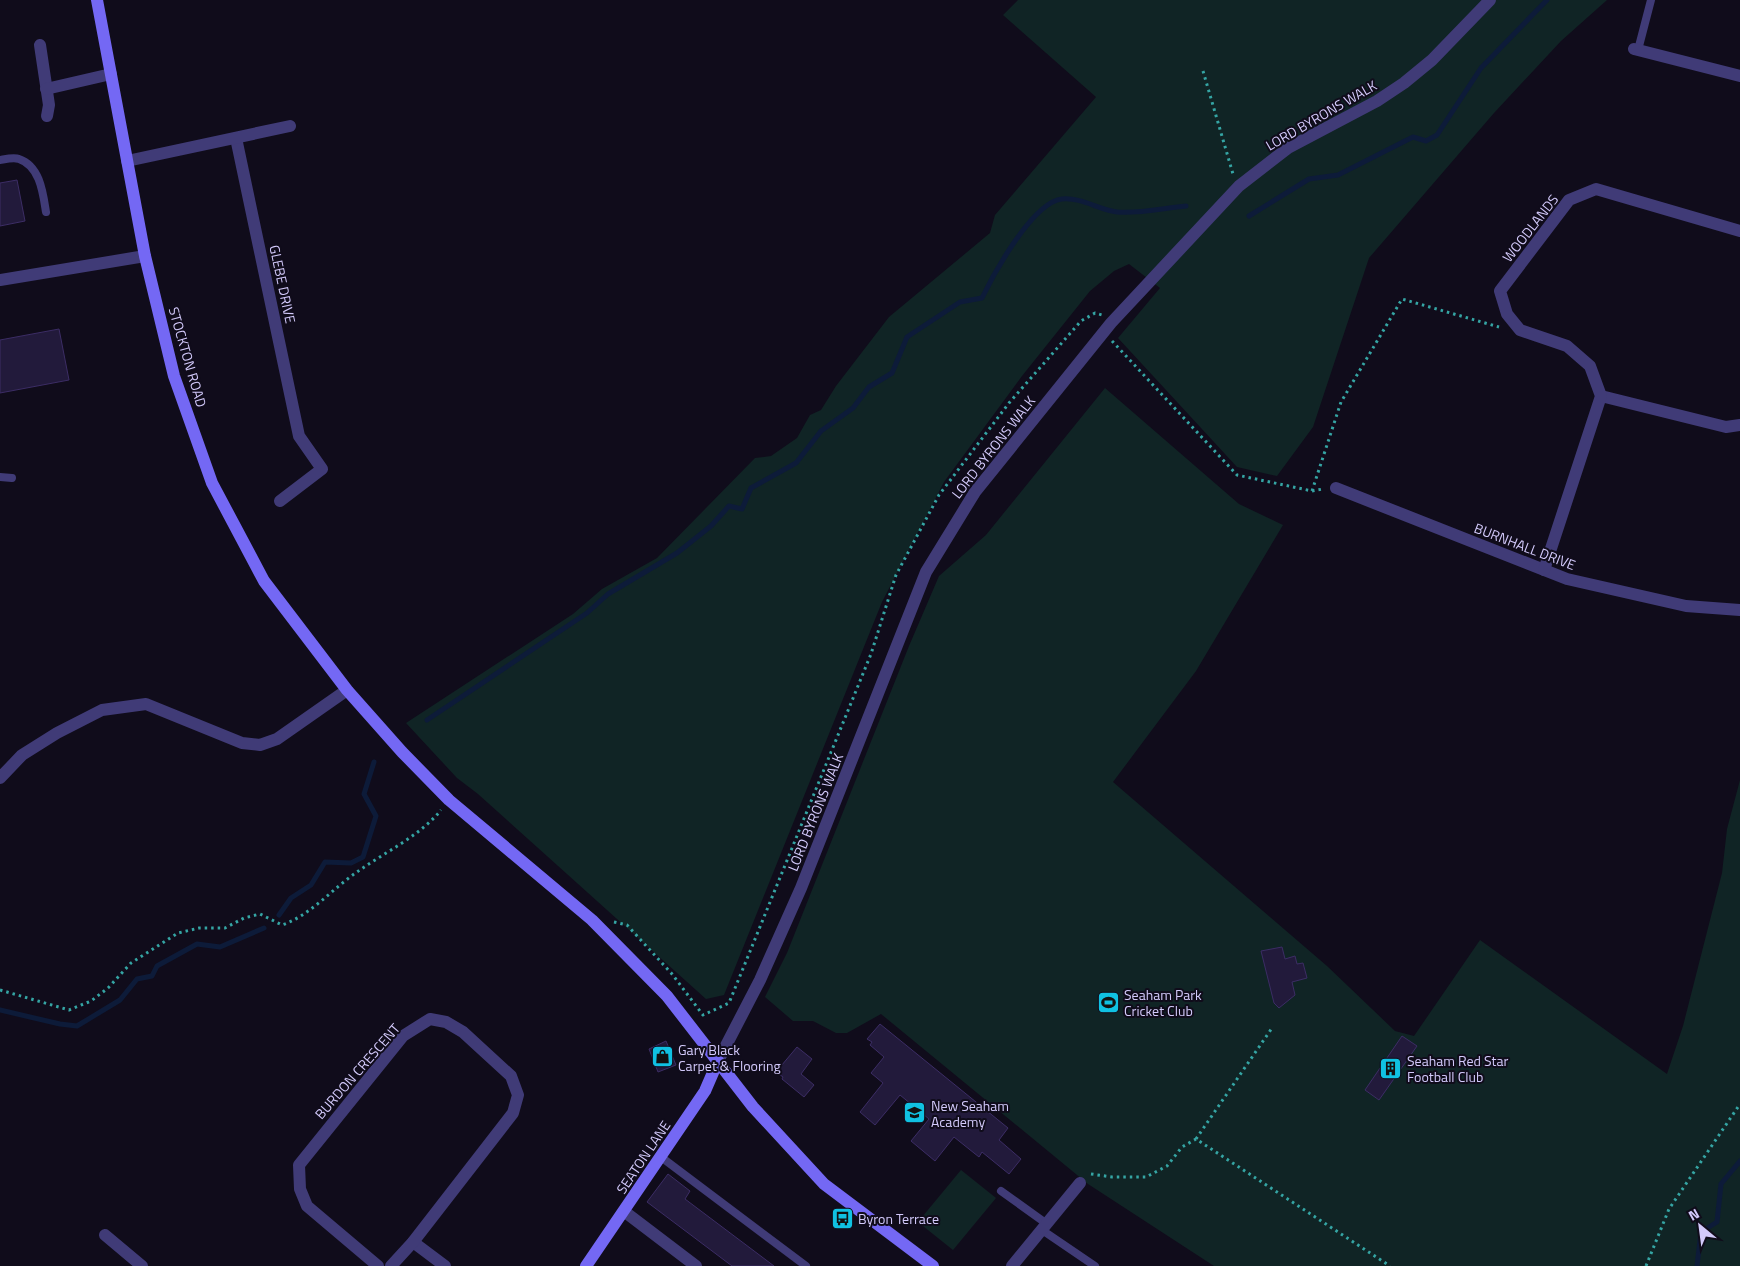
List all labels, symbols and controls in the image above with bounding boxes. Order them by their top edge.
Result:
street label: LORD BYRONS WALK [1261,75,1381,155]
street label: WOODLANDS [1497,190,1563,266]
street label: GLEBE DRIVE [264,243,302,325]
street label: STOCKTON ROAD [164,304,212,410]
street label: LORD BYRONS WALK [946,391,1040,503]
street label: BURNHALL DRIVE [1471,517,1579,575]
street label: LORD BYRONS WALK [782,750,848,874]
place label: Seaham Park Cricket Club [1124,984,1202,1021]
sports icon: Seaham Park Cricket Club [1096,990,1120,1014]
street label: BURDON CRESCENT [309,1018,405,1123]
place label: Gary Black Carpet & Flooring [678,1039,781,1076]
shop icon: Gary Black Carpet & Flooring [650,1045,674,1069]
place label: Seaham Red Star Football Club [1407,1050,1508,1087]
building icon: Seaham Red Star Football Club [1379,1056,1403,1080]
place label: New Seaham Academy [931,1095,1009,1132]
school or university icon: New Seaham Academy [903,1101,927,1125]
street label: SEATON LANE [611,1116,675,1198]
north arrow [1675,1201,1725,1251]
text: N [1684,1203,1703,1226]
bus stop icon: Byron Terrace [830,1206,854,1230]
place label: Byron Terrace [858,1208,939,1229]

